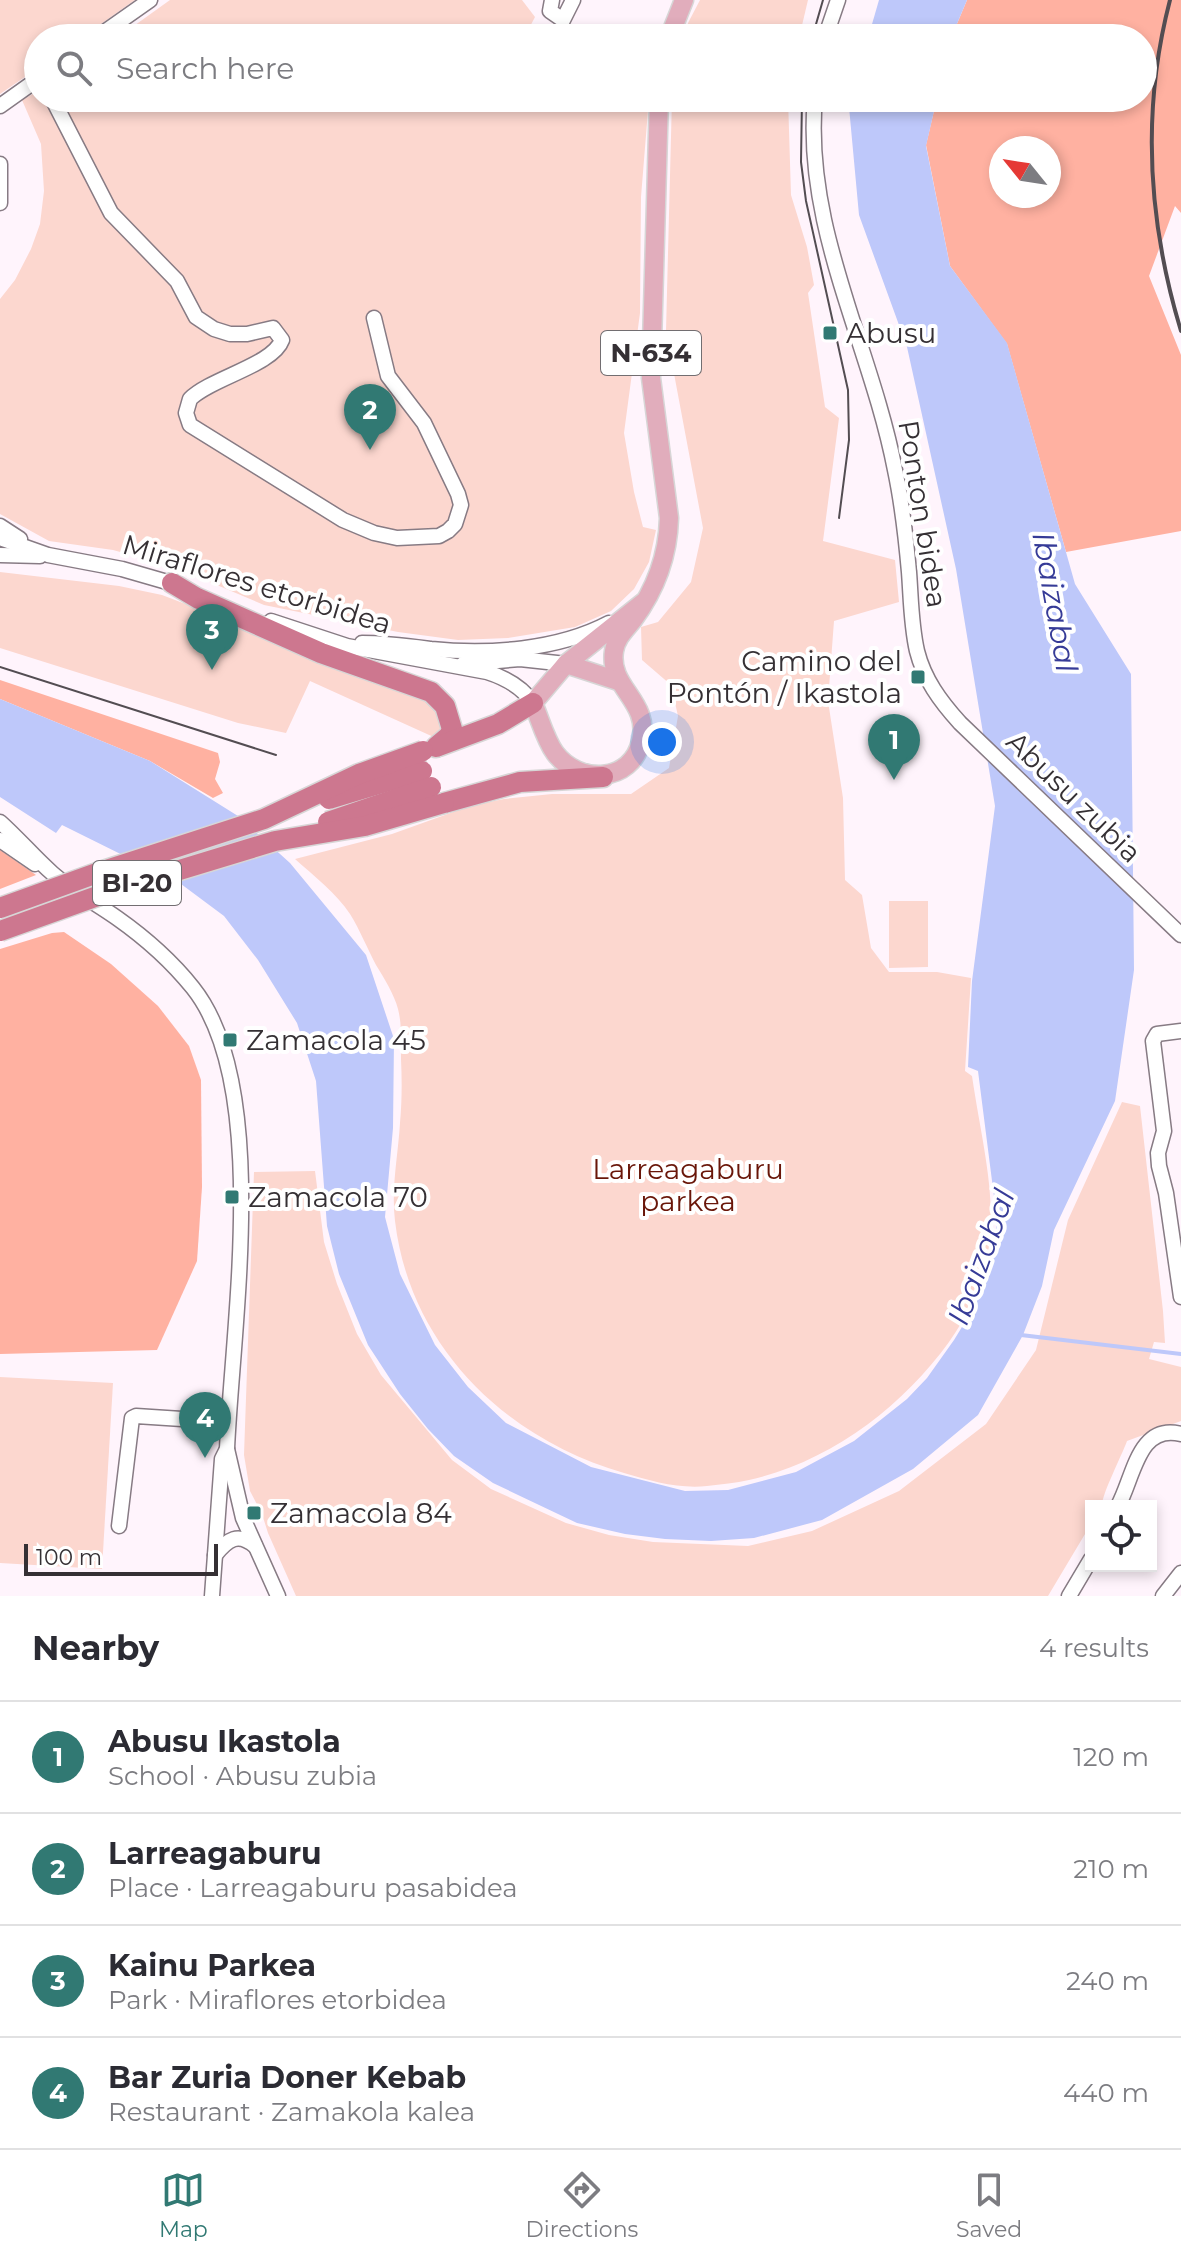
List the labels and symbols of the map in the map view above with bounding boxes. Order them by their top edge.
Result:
north arrow [989,136,1061,208]
place label: Abusu [846,316,936,350]
marker: Abusu [821,324,839,342]
road number: N-634 [601,331,701,375]
pin: 2 [344,384,396,450]
street label: Ponton bidea [891,418,955,610]
street label: Miraflores etorbidea [119,527,395,641]
water label: Ibaizabal [1024,529,1086,675]
pin: 3 [186,604,238,670]
place label: Camino del Pontón / Ikastola [667,644,902,710]
marker: Camino del Pontón / Ikastola [909,668,927,686]
pin: 1 [868,714,920,780]
your location [642,722,682,762]
street label: Abusu zubia [1000,724,1148,870]
road number: BI-20 [93,861,181,905]
place label: Zamacola 45 [246,1023,426,1057]
marker: Zamacola 45 [221,1031,239,1049]
park label: Larreagaburu parkea [592,1152,784,1218]
place label: Zamacola 70 [248,1180,428,1214]
water label: Ibaizabal [939,1184,1023,1330]
marker: Zamacola 70 [223,1188,241,1206]
pin: 4 [179,1392,231,1458]
place label: Zamacola 84 [270,1496,452,1530]
marker: Zamacola 84 [245,1504,263,1522]
scale bar [24,1540,218,1576]

